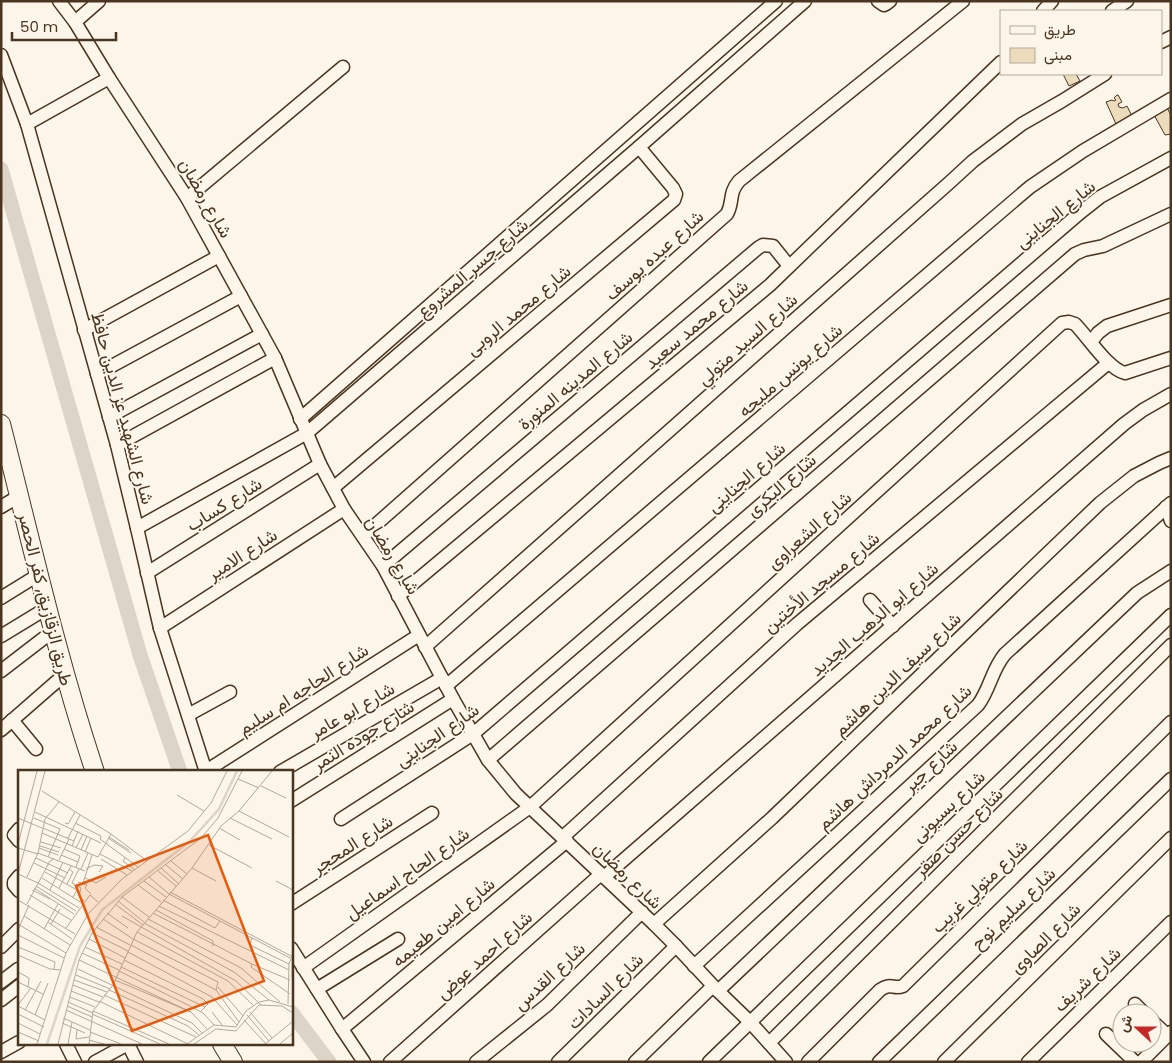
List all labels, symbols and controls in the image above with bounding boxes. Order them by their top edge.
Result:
scale bar [12,10,116,42]
legend [1000,10,1162,75]
text: 50 m [20,16,58,37]
text: طريق [1044,19,1076,40]
text: مبنى [1044,44,1072,65]
street label: شارع رمضان [173,154,239,242]
street label: شارع الجناينى [1010,174,1100,254]
street label: شارع عبده يوسف [599,204,709,306]
street label: شارع جسر المشروع [411,212,533,324]
street label: شارع محمد الروبى [460,259,576,361]
street label: شارع محمد سعيد [639,273,753,375]
street label: شارع السيد متولي [691,287,805,393]
street label: شارع الشهيد عز الدين حافظ [85,309,161,507]
street label: شارع يونس مليحه [732,318,848,422]
street label: شارع المدينه المنورة [512,324,638,436]
street label: شارع الجناينى [701,436,791,518]
street label: شارع البكرى [741,448,821,522]
street label: شارع كساب [181,471,267,537]
street label: شارع الشعراوى [761,485,857,575]
street label: طريق الزقازيق, كفر الحصر [12,509,80,688]
street label: شارع رمضان [360,511,426,599]
street label: شارع الامير [201,522,282,587]
street label: شارع مسجد الأختين [757,526,885,638]
street label: شارع ابو الدهب الجديد [804,556,944,682]
street label: شارع سيف الدين هاشم [828,606,966,742]
street label: شارع الحاجه ام سليم [233,637,373,741]
street label: شارع ابو عامر [304,676,399,745]
street label: شارع محمد الدمرداش هاشم [811,679,977,835]
street label: شارع جوده النمر [307,694,419,777]
street label: شارع الجناينى [390,697,484,773]
street label: شارع جبر [897,734,963,798]
street label: شارع بسيونى [906,764,990,848]
inset map [18,770,292,1046]
street label: شارع حسن صقر [907,782,1008,883]
street label: شارع المحجر [306,808,397,880]
street label: شارع الحاج اسماعيل [340,821,474,925]
street label: شارع متولي غريب [925,833,1035,941]
street label: شارع رمضان [588,836,668,914]
street label: شارع سليم نوح [965,861,1061,955]
street label: شارع امين طعيمه [386,871,500,973]
street label: شارع الصاوى [1004,897,1086,979]
street label: شارع احمد عوض [430,905,538,1005]
street label: شارع القدس [508,936,590,1016]
street label: شارع شريف [1048,941,1126,1017]
street label: شارع السادات [561,947,649,1035]
north arrow [1112,1003,1162,1053]
text: ش [1113,1012,1137,1035]

